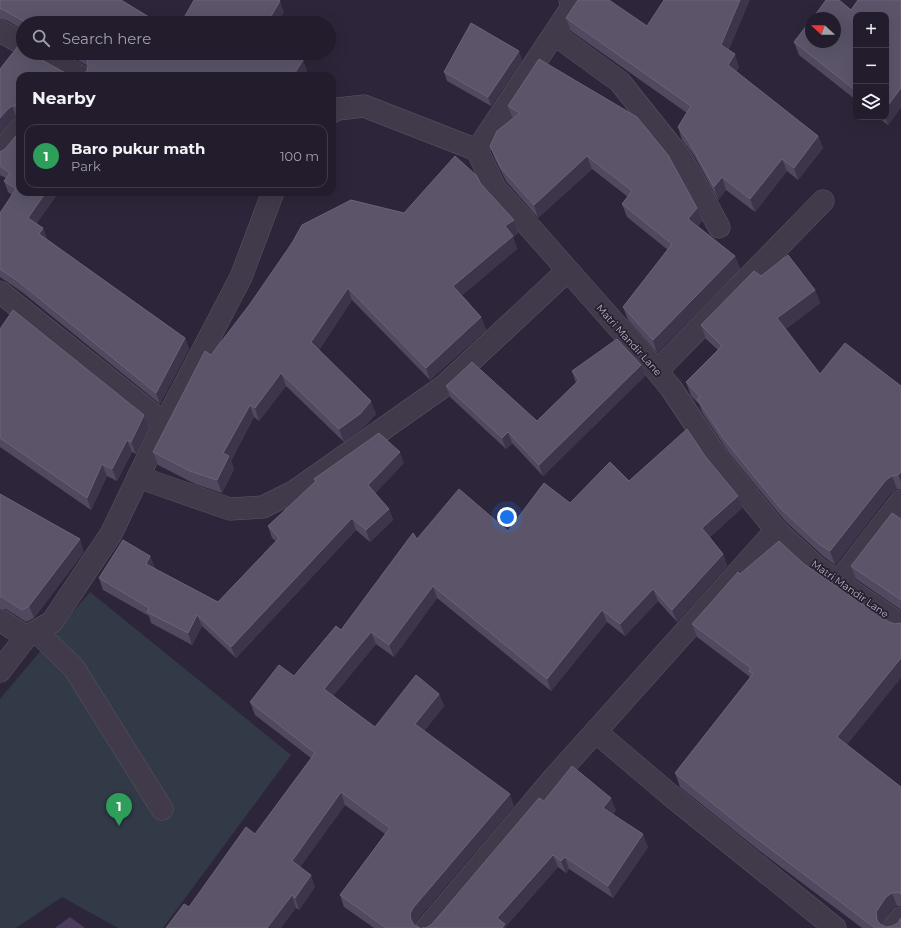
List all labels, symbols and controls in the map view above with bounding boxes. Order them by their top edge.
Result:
north arrow [805,12,841,48]
map controls [853,12,889,120]
button: + [853,12,889,48]
search box [16,16,336,60]
icon: search [30,27,52,49]
text: Search here [62,29,151,48]
button: − [853,48,889,84]
button: layers [853,84,889,120]
text: Nearby [32,88,96,108]
text: Baro pukur math [71,139,205,158]
text: 1 [43,148,49,164]
text: 100 m [280,148,319,164]
text: Park [71,158,101,174]
street label: Matri Mandir Lane [594,302,664,378]
your location [497,507,517,527]
street label: Matri Mandir Lane [809,557,891,621]
pin: 1 [106,793,132,826]

